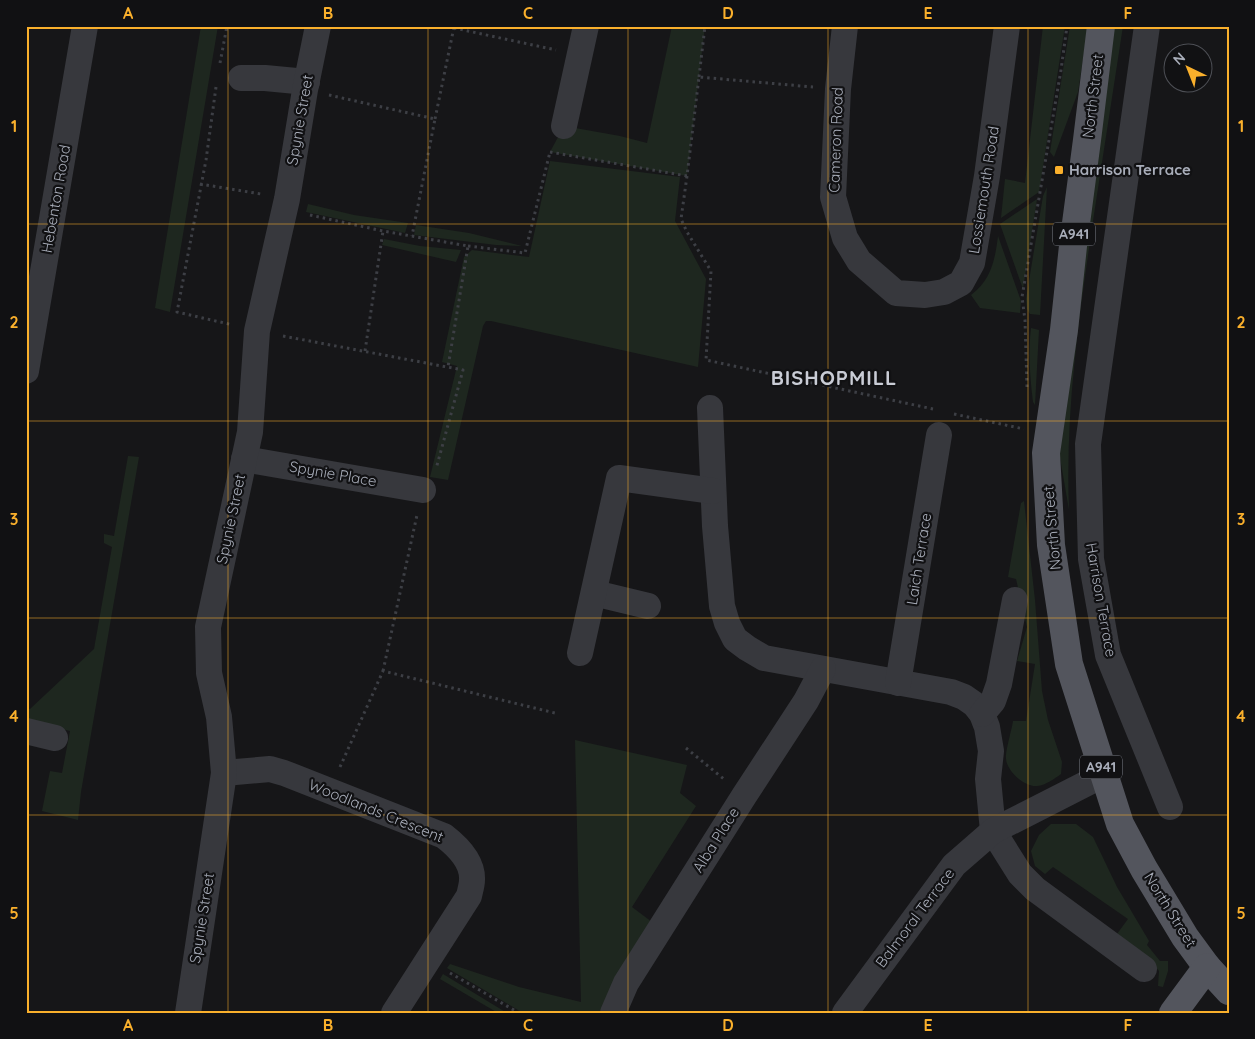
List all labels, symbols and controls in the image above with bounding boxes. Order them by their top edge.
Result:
text: A [123,3,134,23]
text: B [323,3,333,23]
text: C [523,3,533,23]
text: D [722,3,734,23]
text: E [923,3,933,23]
text: F [1124,3,1133,23]
north arrow [1162,42,1212,92]
text: N [1169,48,1189,69]
street label: North Street [1078,53,1107,139]
street label: Spynie Street [282,73,317,167]
street label: Cameron Road [824,87,847,193]
text: 1 [11,116,17,136]
text: 1 [1238,116,1244,136]
street label: Lossiemouth Road [964,125,1003,255]
street label: Hebenton Road [37,143,74,255]
place label: Harrison Terrace [1069,160,1191,179]
marker: Harrison Terrace [1053,164,1065,176]
road number: A941 [1053,222,1095,245]
text: 2 [9,312,19,332]
text: 2 [1236,312,1246,332]
district label: BISHOPMILL [771,365,897,390]
street label: Spynie Place [288,456,378,491]
street label: Spynie Street [212,472,249,566]
street label: North Street [1038,485,1065,571]
text: 3 [10,509,18,529]
text: 3 [1237,509,1245,529]
street label: Laich Terrace [902,511,935,606]
street label: Harrison Terrace [1082,541,1121,659]
text: 4 [9,706,19,726]
text: 4 [1236,706,1246,726]
road number: A941 [1080,756,1122,779]
street label: Woodlands Crescent [306,775,446,846]
street label: Alba Place [688,804,743,876]
street label: Balmoral Terrace [871,864,958,971]
street label: North Street [1140,869,1201,951]
street label: Spynie Street [185,871,218,965]
text: 5 [9,903,19,923]
text: 5 [1236,903,1246,923]
text: A [123,1015,134,1035]
text: B [323,1015,333,1035]
text: C [523,1015,533,1035]
text: D [722,1015,734,1035]
text: E [923,1015,933,1035]
text: F [1124,1015,1133,1035]

